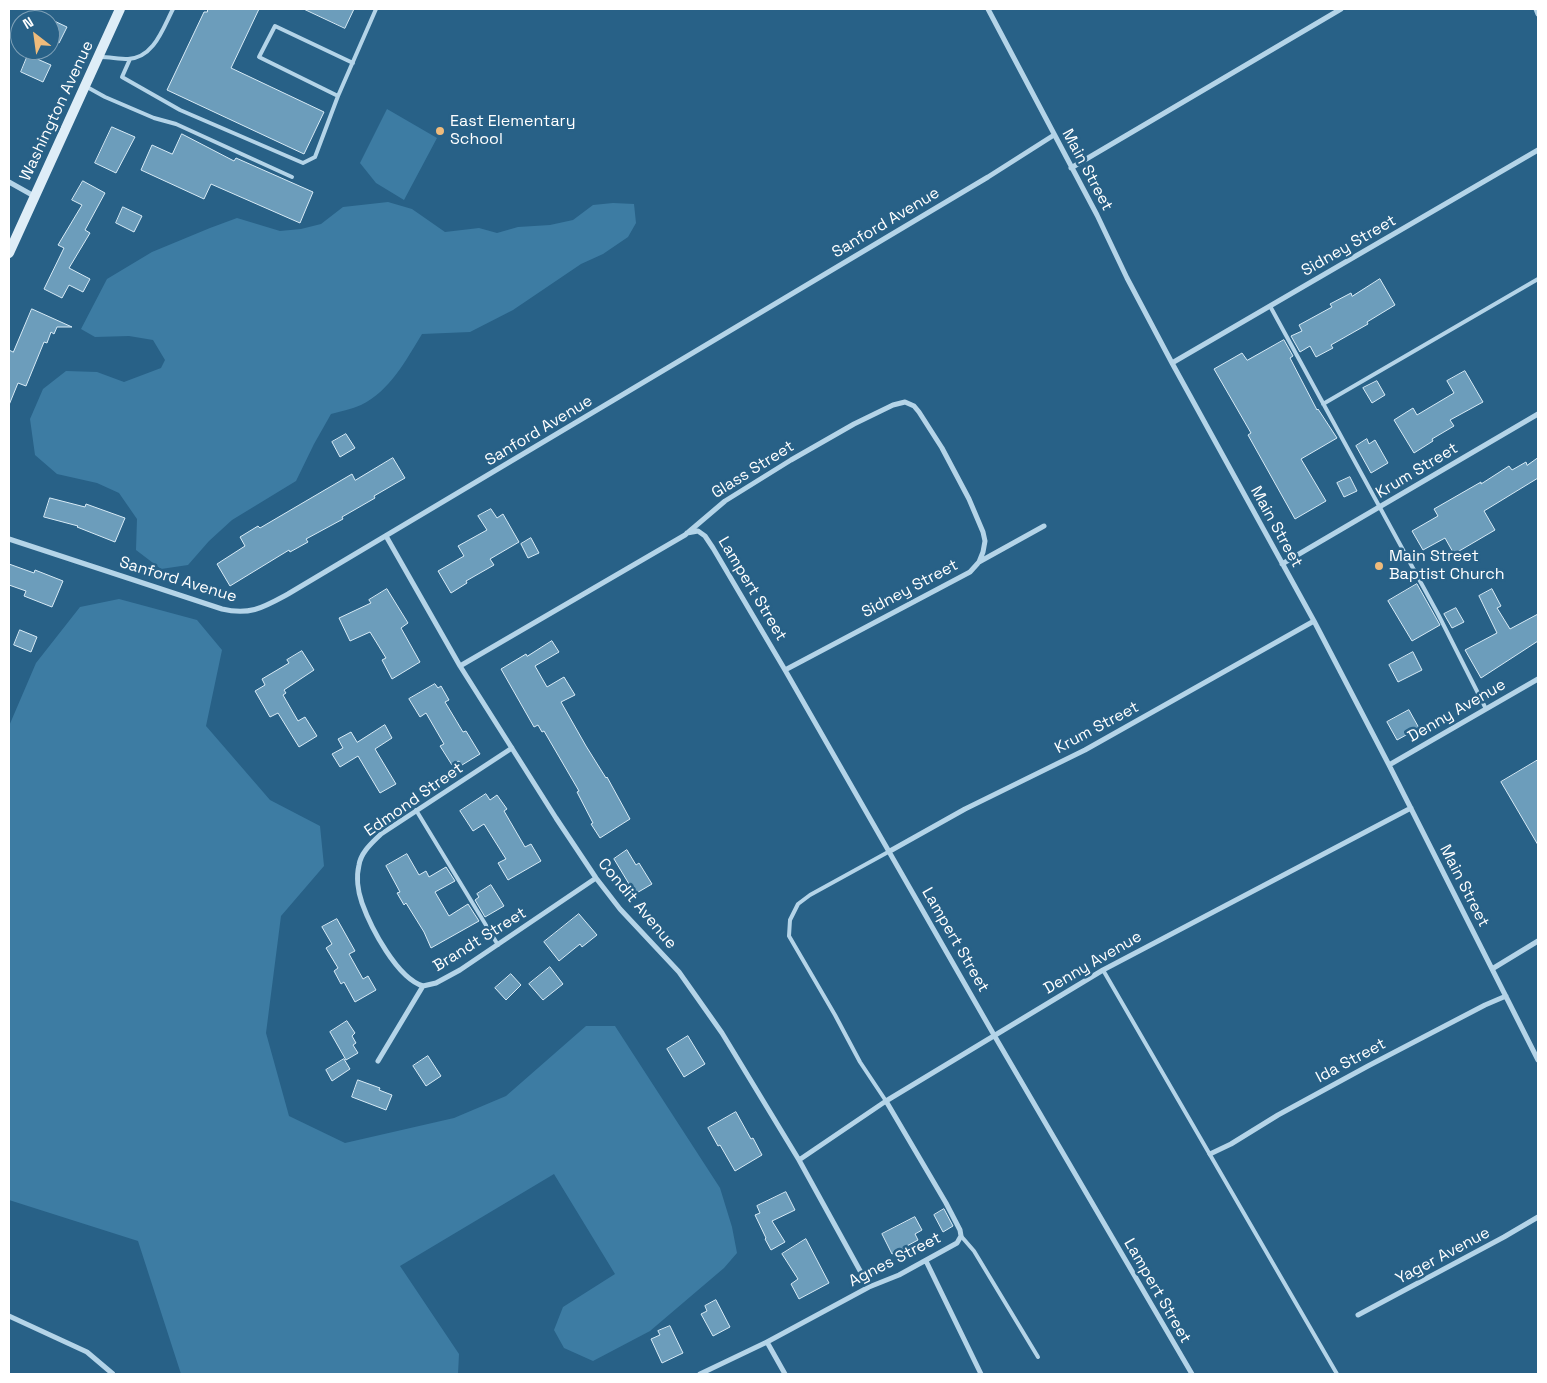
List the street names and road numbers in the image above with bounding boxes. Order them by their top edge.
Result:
street label: Washington Avenue [16,38,98,184]
street label: Main Street [1057,126,1117,214]
street label: Sanford Avenue [829,183,943,263]
street label: Sidney Street [1298,211,1400,281]
street label: Sanford Avenue [482,391,596,471]
street label: Glass Street [708,437,798,503]
street label: Krum Street [1372,439,1462,503]
street label: Main Street [1246,483,1306,571]
street label: Lampert Street [713,534,791,644]
street label: Sanford Avenue [117,553,239,607]
street label: Sidney Street [859,556,961,622]
street label: Denny Avenue [1405,675,1509,747]
street label: Krum Street [1052,698,1142,758]
street label: Edmond Street [361,759,467,841]
street label: Main Street [1435,842,1493,930]
street label: Condit Avenue [594,855,680,953]
street label: Lampert Street [917,884,993,996]
street label: Brandt Street [430,904,530,976]
street label: Denny Avenue [1041,927,1145,999]
street label: Ida Street [1313,1035,1389,1087]
street label: Yager Avenue [1393,1223,1493,1289]
street label: Agnes Street [846,1229,944,1291]
street label: Lampert Street [1119,1235,1195,1347]

